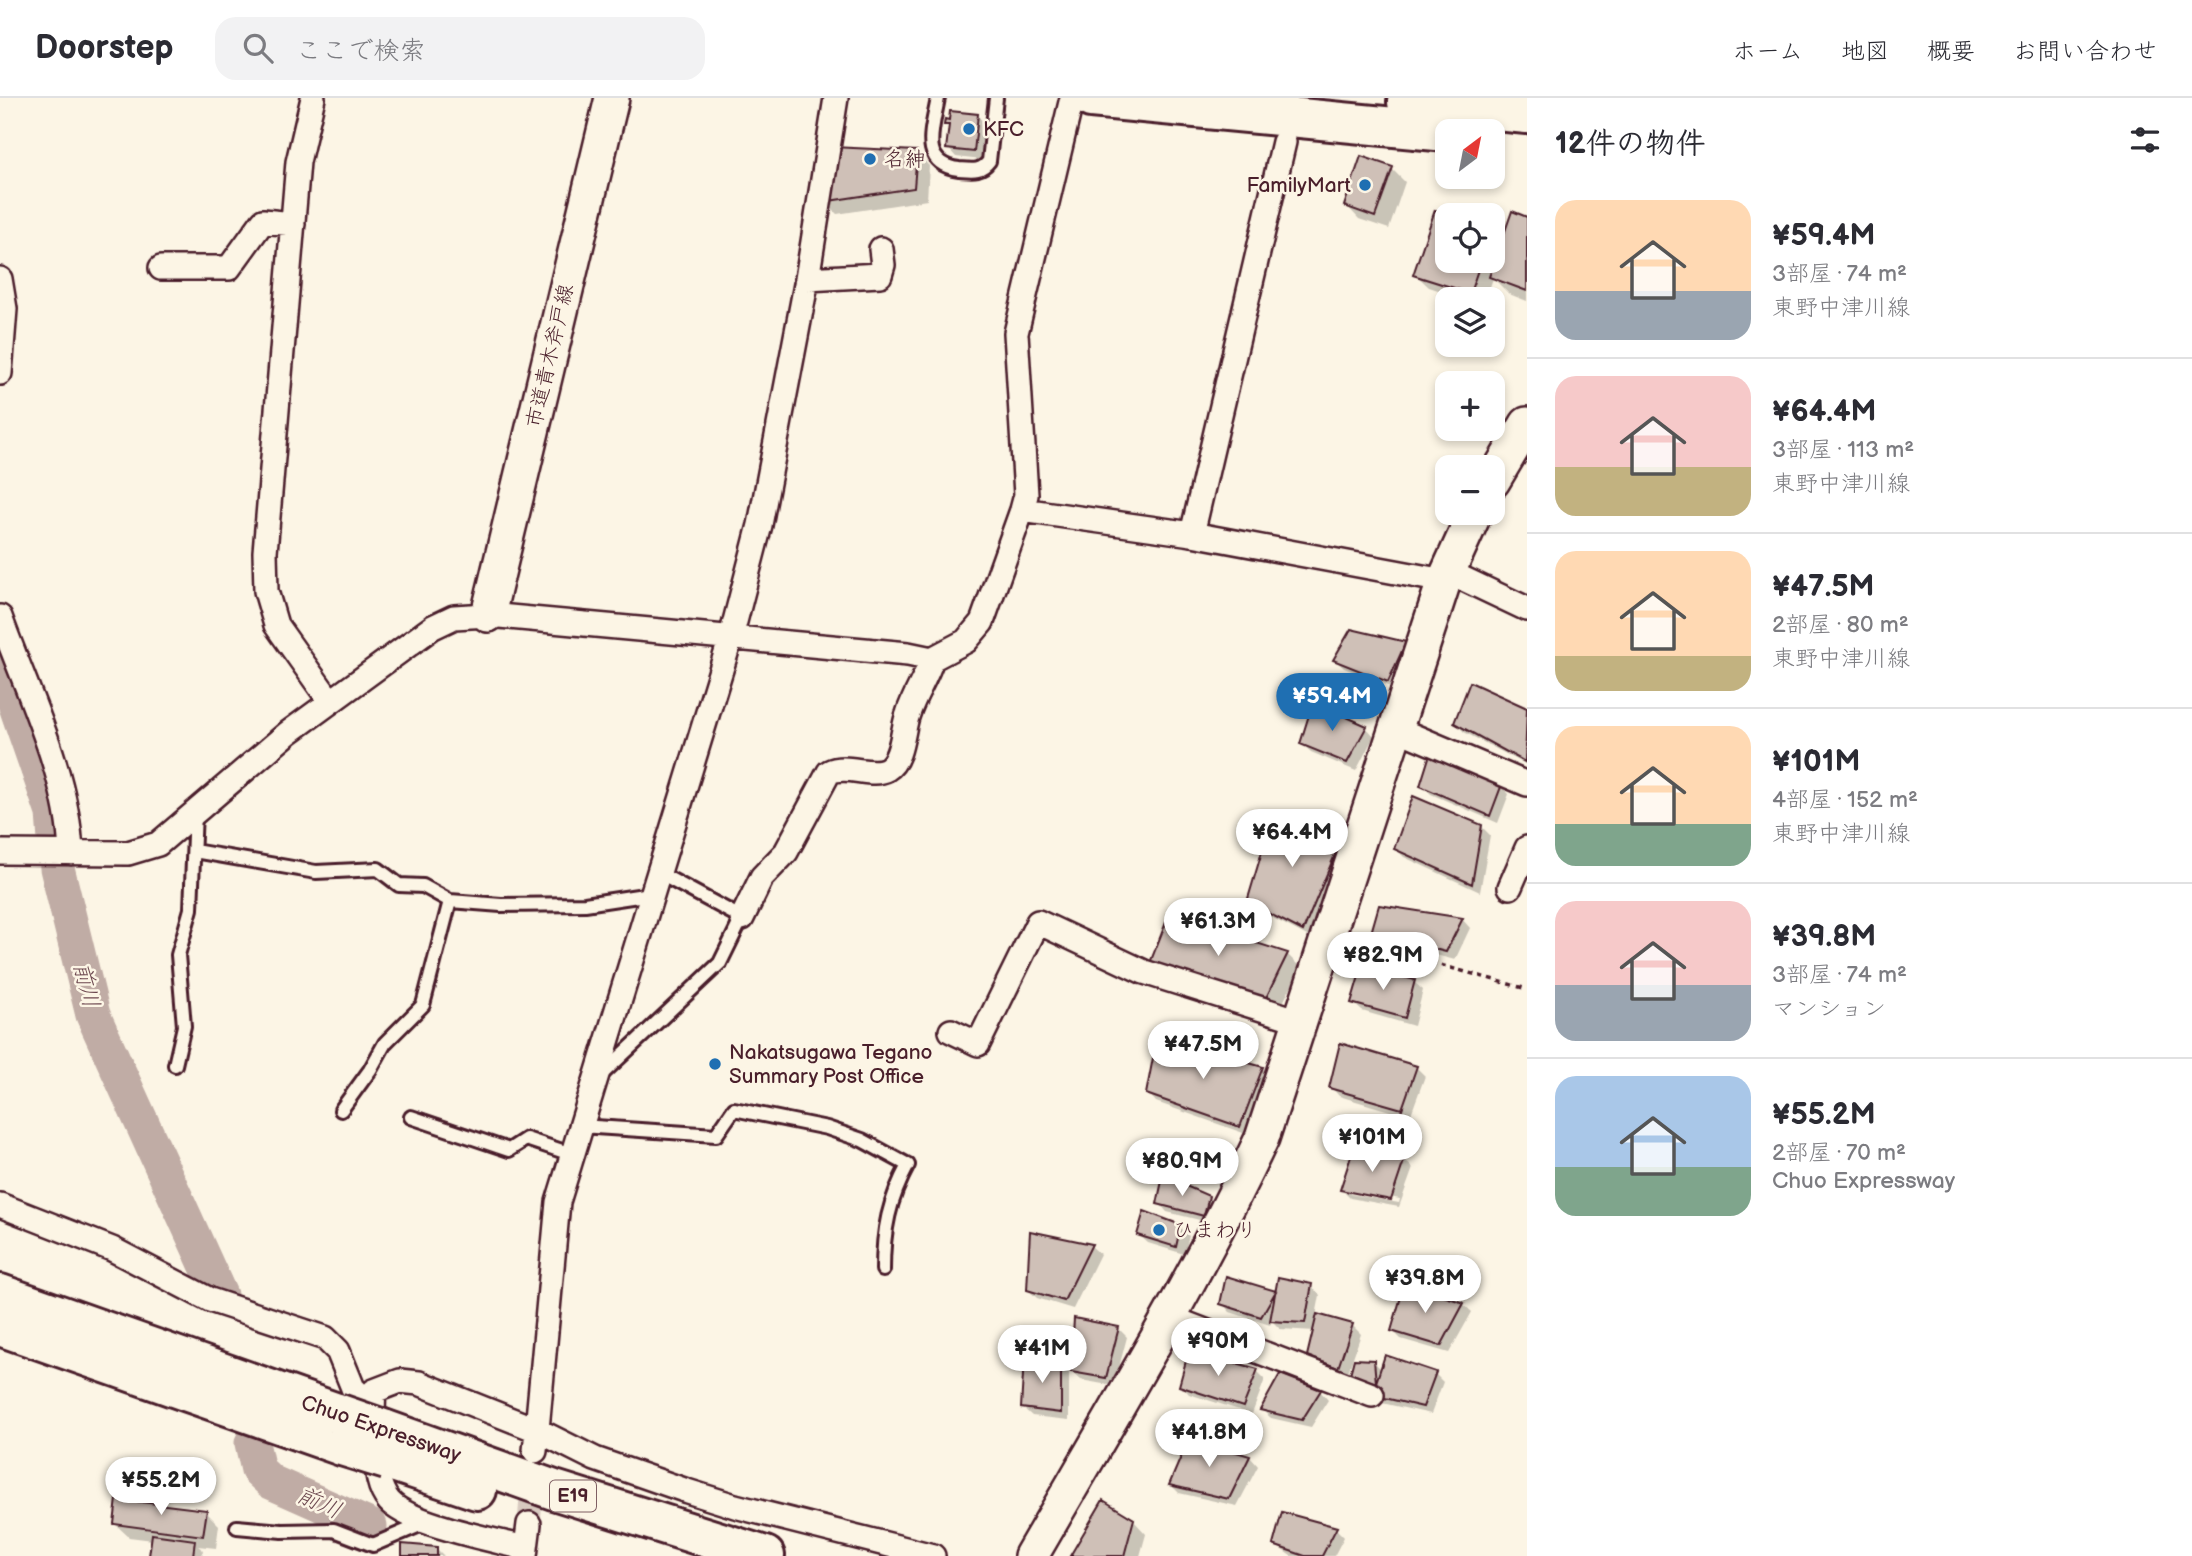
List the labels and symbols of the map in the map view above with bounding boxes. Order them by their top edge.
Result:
place label: KFC [983,117,1024,142]
north arrow [1435,119,1505,189]
marker: KFC [961,121,977,137]
place label: 名紳 [884,147,926,172]
marker: 名紳 [862,151,878,167]
place label: FamilyMart [1247,173,1352,198]
marker: FamilyMart [1357,177,1373,193]
street label: 市道青木斧戸線 [521,282,579,430]
pin: ¥59.4M [1275,674,1389,733]
pin: ¥64.4M [1235,810,1349,869]
pin: ¥61.3M [1161,898,1275,958]
pin: ¥82.9M [1326,932,1440,992]
water label: 前川 [67,959,105,1011]
pin: ¥47.5M [1146,1021,1260,1081]
place label: Nakatsugawa Tegano Summary Post Office [729,1040,932,1089]
marker: Nakatsugawa Tegano Summary Post Office [707,1056,723,1072]
pin: ¥101M [1323,1114,1421,1174]
pin: ¥80.9M [1125,1138,1239,1198]
place label: ひまわり [1173,1218,1257,1243]
marker: ひまわり [1151,1222,1167,1238]
pin: ¥39.8M [1368,1256,1482,1315]
pin: ¥90M [1177,1318,1259,1378]
pin: ¥41M [1001,1326,1083,1385]
street label: Chuo Expressway [298,1390,465,1468]
pin: ¥41.8M [1152,1410,1266,1469]
pin: ¥55.2M [104,1458,218,1517]
road number: E19 [550,1480,596,1512]
water label: 前川 [292,1481,346,1525]

